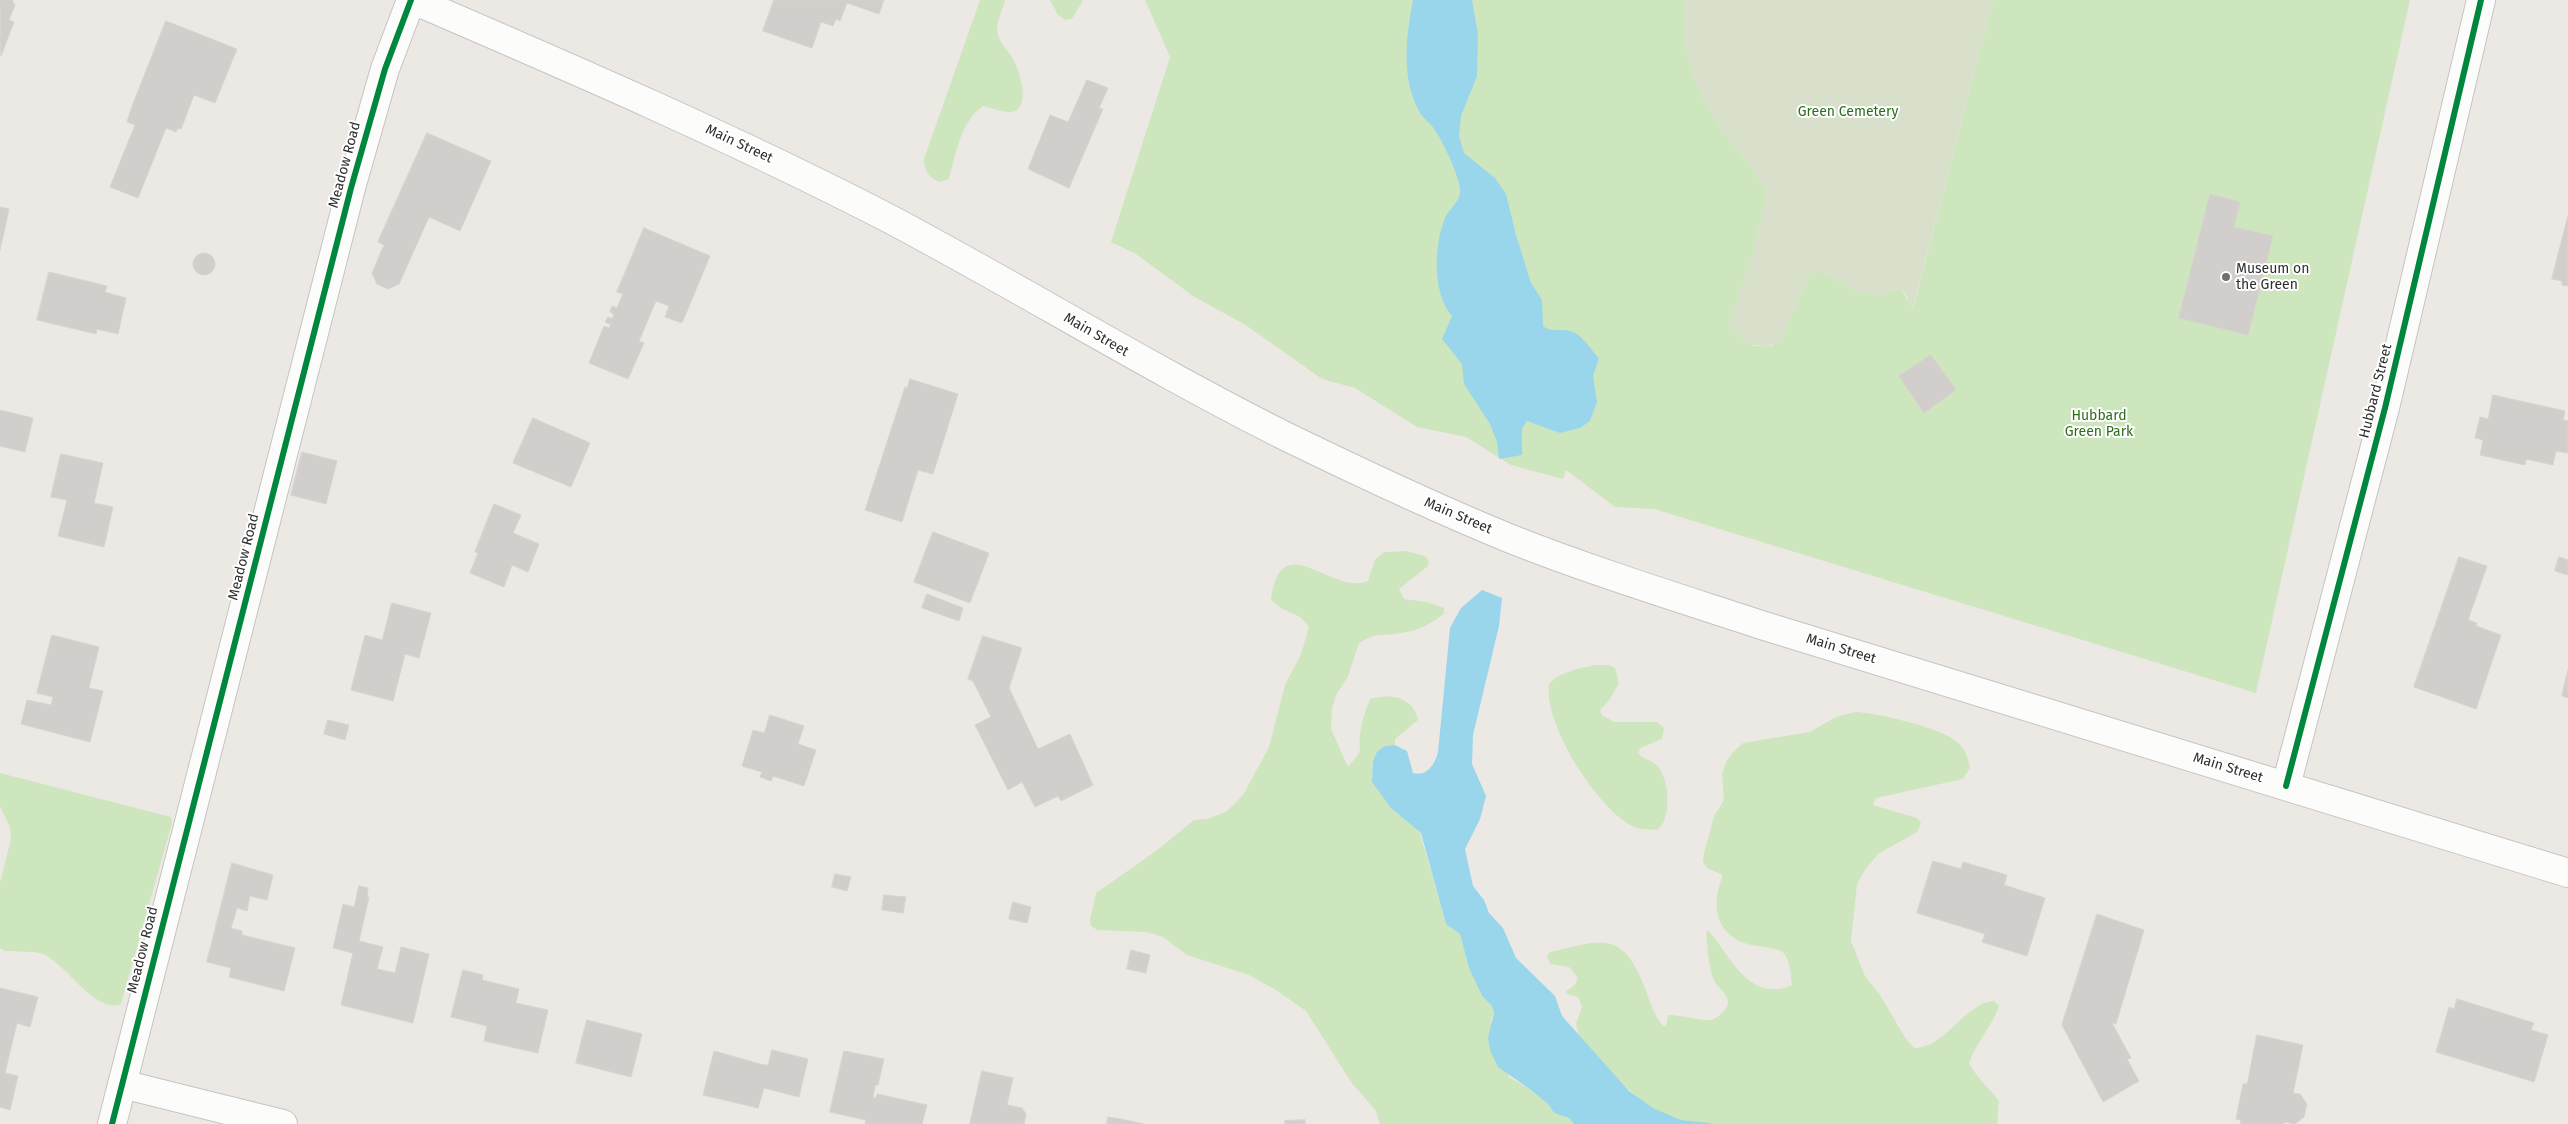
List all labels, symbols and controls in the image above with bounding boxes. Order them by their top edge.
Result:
park label: Green Cemetery [1798,104,1898,120]
street label: Meadow Road [325,120,365,210]
street label: Main Street [703,121,775,167]
place label: Museum on the Green [2236,261,2309,294]
marker: Museum on the Green [2220,271,2232,283]
street label: Main Street [1060,310,1132,360]
street label: Hubbard Street [2356,342,2396,440]
park label: Hubbard Green Park [2065,408,2133,441]
street label: Main Street [1421,494,1495,538]
street label: Meadow Road [225,512,263,602]
street label: Main Street [1804,630,1878,668]
street label: Main Street [2191,749,2265,787]
street label: Meadow Road [124,905,162,995]

